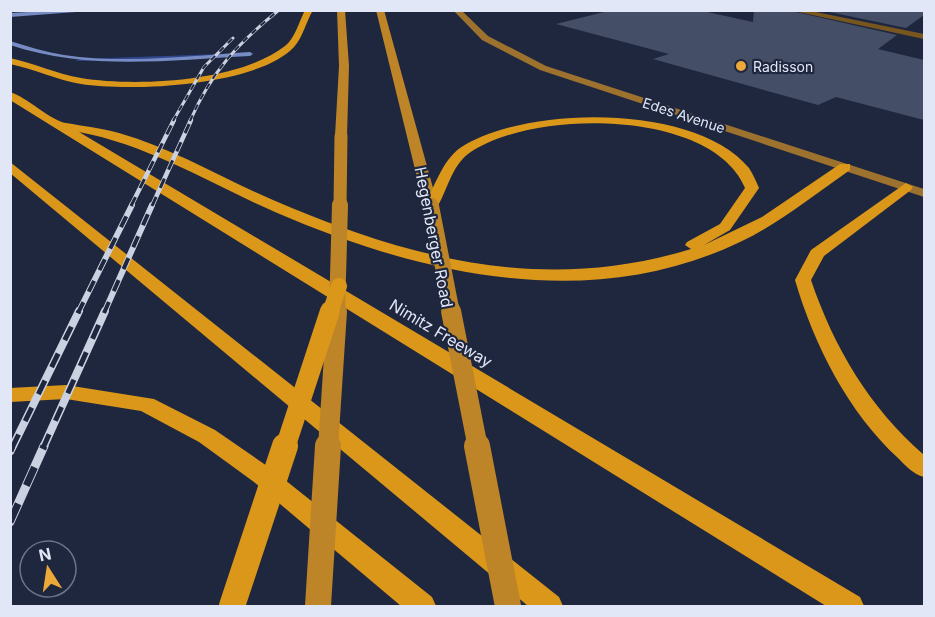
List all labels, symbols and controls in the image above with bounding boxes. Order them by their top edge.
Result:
place label: Radisson [753,58,813,75]
marker: Radisson [734,59,748,73]
street label: Edes Avenue [641,94,727,136]
street label: Hegenberger Road [411,165,457,309]
street label: Nimitz Freeway [386,294,496,372]
north arrow [18,539,78,599]
text: N [37,543,53,565]

